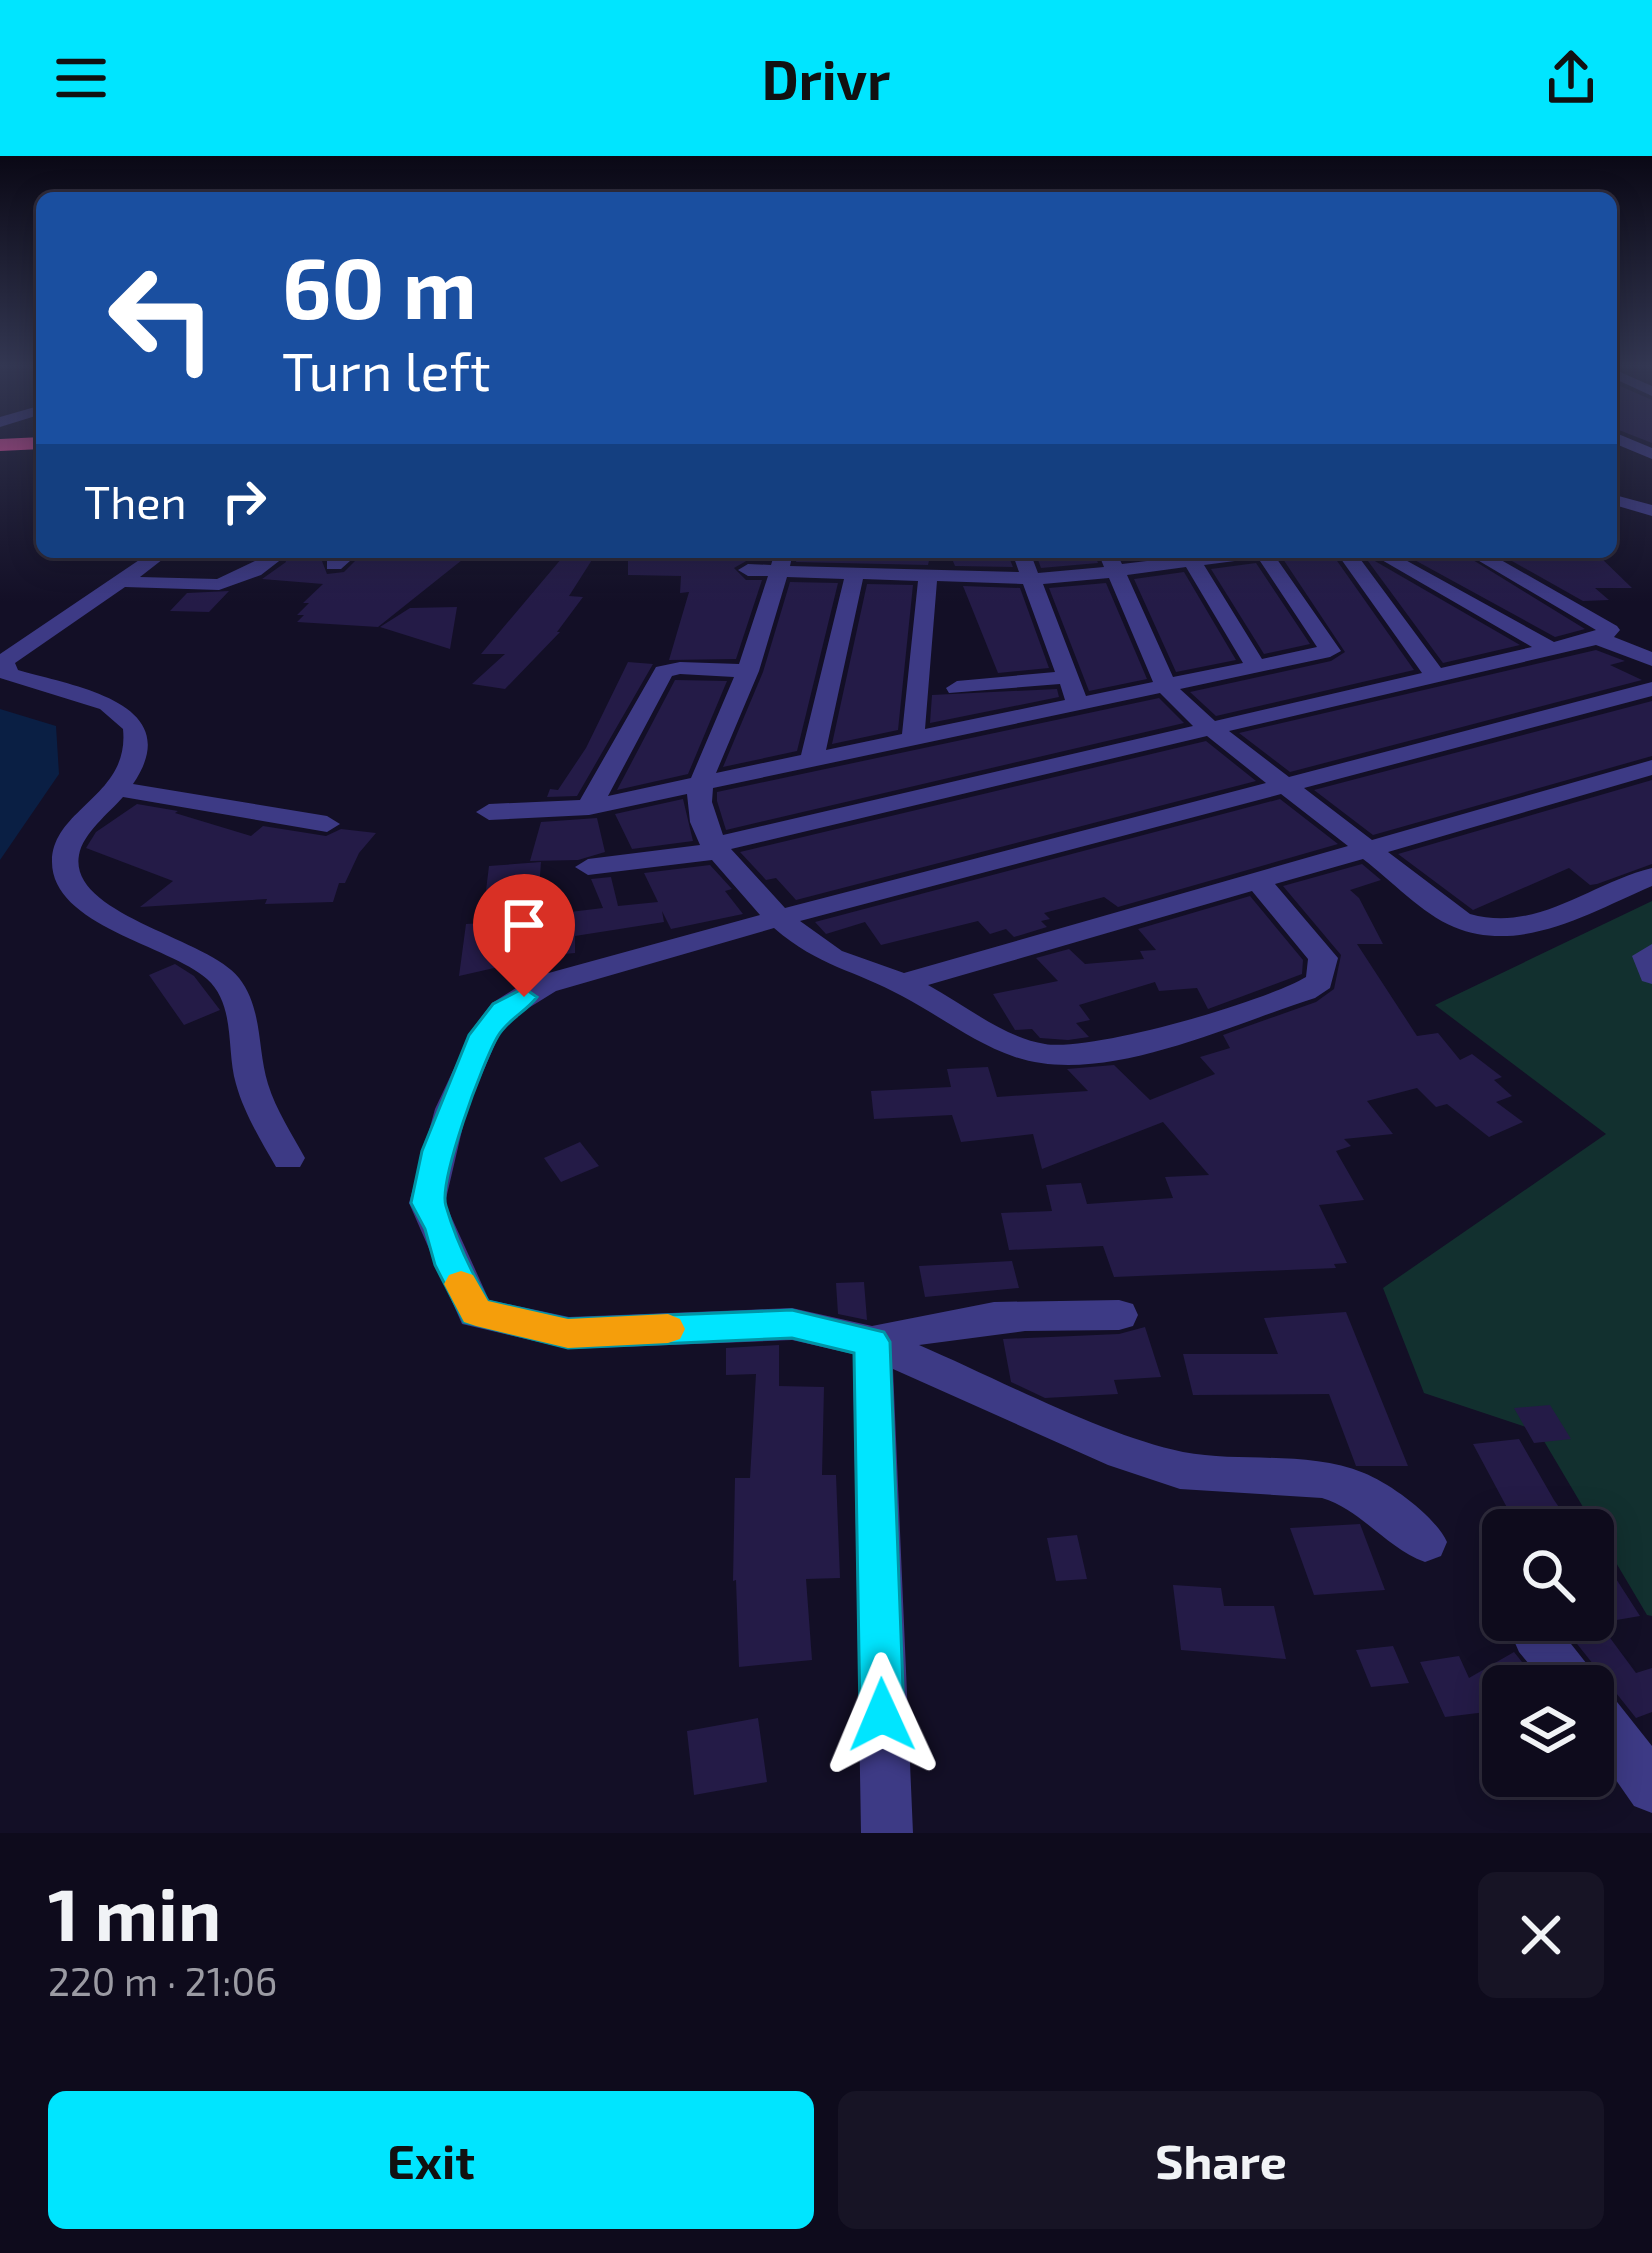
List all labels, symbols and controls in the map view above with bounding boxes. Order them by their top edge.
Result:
icon: menu [48,45,114,111]
icon: share [1538,45,1604,111]
text: Drivr [762,46,890,111]
text: 60 m [282,235,477,336]
icon: left [84,240,240,396]
text: Turn left [282,337,491,402]
icon: right [211,468,277,534]
text: Then [84,474,187,528]
pin [473,874,575,997]
icon: arrive [491,892,557,958]
map controls [1482,1509,1614,1797]
button: search [1482,1509,1614,1641]
position arrow [819,1652,945,1778]
button: layers [1482,1665,1614,1797]
text: 1 min [48,1869,221,1955]
button: close [1478,1872,1604,1998]
text: 220 m · 21:06 [48,1957,277,2004]
button: Exit [48,2091,814,2229]
button: Share [838,2091,1604,2229]

